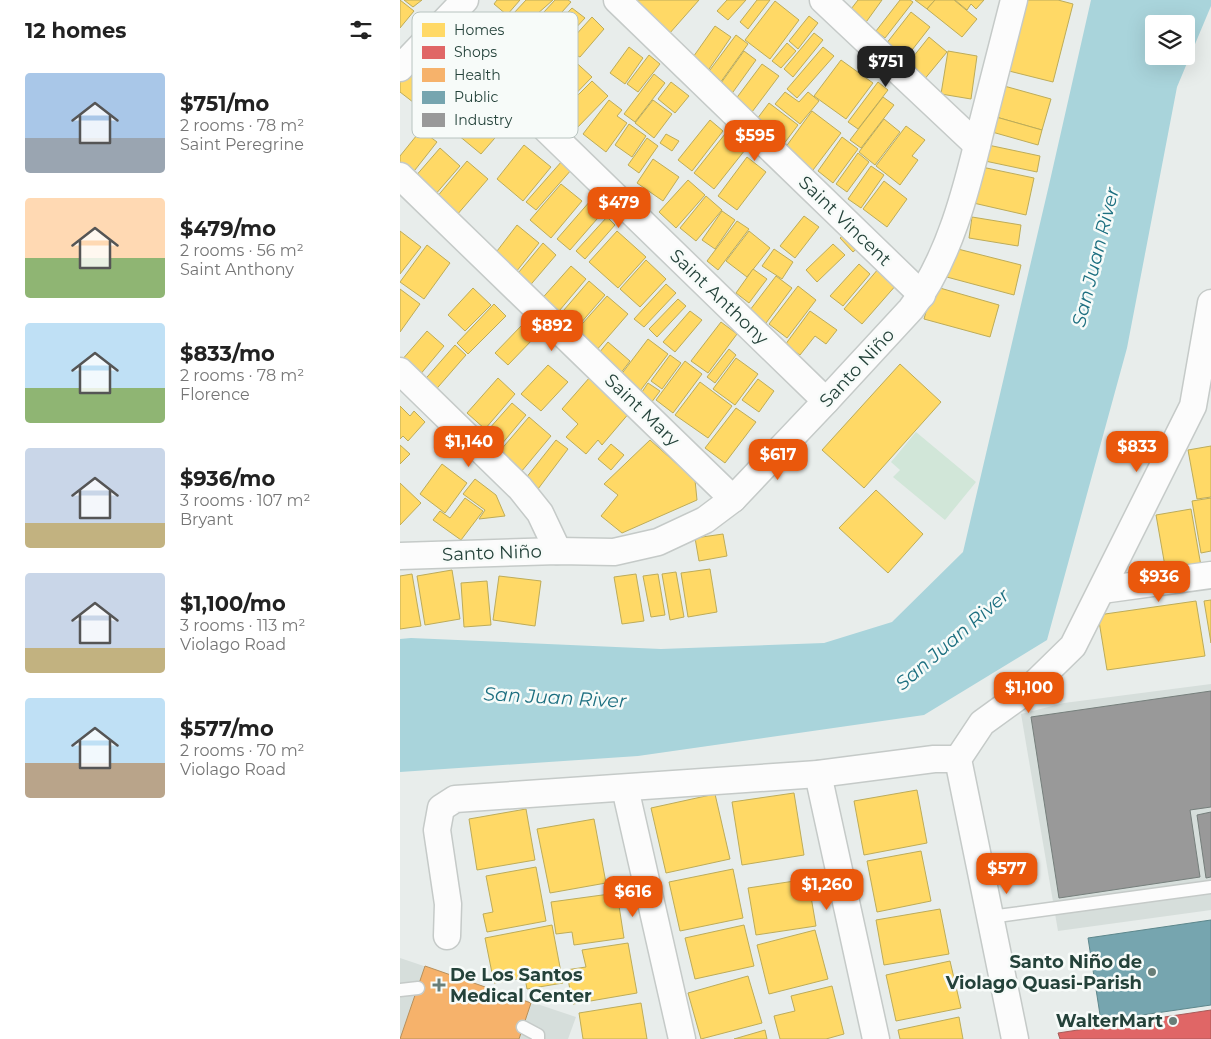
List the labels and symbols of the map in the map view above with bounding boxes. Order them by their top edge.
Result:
legend [412,12,578,138]
text: Homes [454,21,504,39]
text: Shops [454,43,497,61]
pin: $751 [856,46,916,88]
text: Health [454,66,501,84]
text: Public [454,88,498,106]
text: Industry [454,111,513,129]
pin: $595 [725,120,785,162]
street label: Saint Vincent [794,171,896,271]
water label: San Juan River [1067,185,1124,329]
pin: $479 [589,186,649,229]
street label: Saint Anthony [665,245,773,350]
pin: $892 [522,310,582,352]
street label: Santo Niño [815,324,899,412]
street label: Saint Mary [600,369,684,451]
pin: $1,140 [428,426,510,468]
pin: $833 [1107,430,1167,473]
pin: $617 [748,438,808,481]
street label: Santo Niño [442,540,542,566]
pin: $936 [1129,560,1189,603]
water label: San Juan River [891,584,1014,695]
pin: $1,100 [988,672,1070,714]
water label: San Juan River [483,682,627,713]
pin: $577 [977,852,1037,895]
pin: $1,260 [786,868,868,911]
pin: $616 [603,876,663,918]
place label: Santo Niño de Violago Quasi-Parish [945,951,1142,994]
place label: De Los Santos Medical Center [450,964,592,1007]
marker: Santo Niño de Violago Quasi-Parish [1146,966,1158,978]
marker: De Los Santos Medical Center [432,978,446,992]
place label: WalterMart [1056,1010,1163,1032]
marker: WalterMart [1167,1015,1179,1027]

